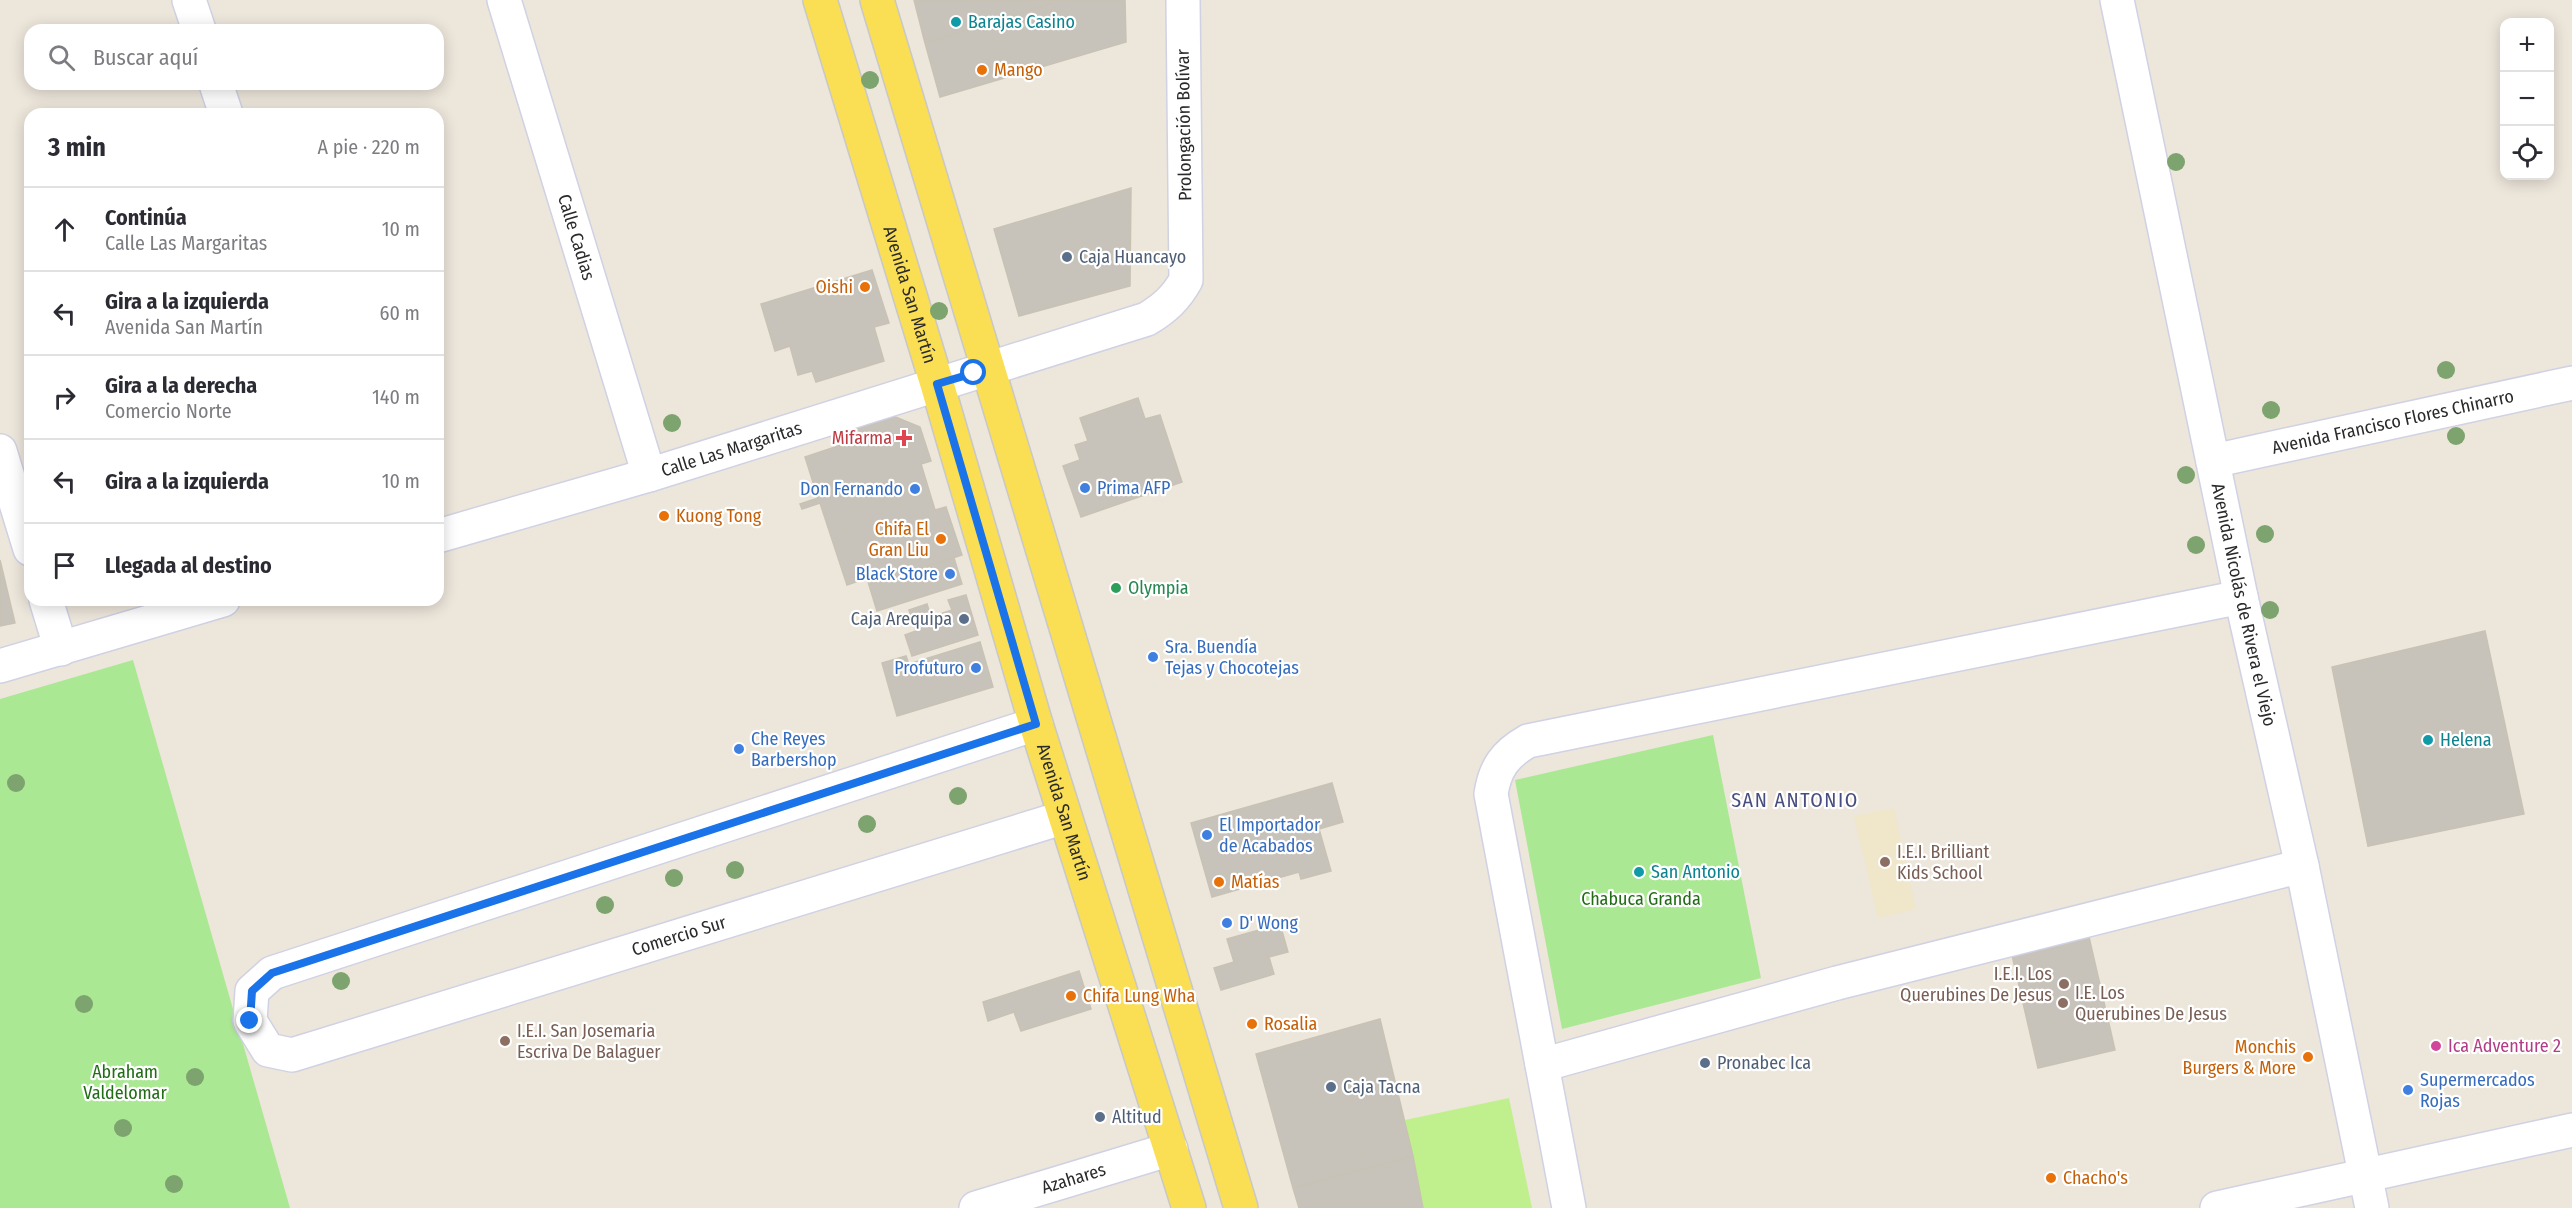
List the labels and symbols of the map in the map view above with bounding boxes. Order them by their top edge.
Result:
place label: Barajas Casino [968,11,1075,33]
marker: Barajas Casino [949,15,963,29]
street label: Prolongación Bolívar [1172,48,1196,201]
place label: Mango [994,59,1043,81]
marker: Mango [975,63,989,77]
street label: Calle Cadias [553,192,600,283]
street label: Avenida San Martín [878,223,941,366]
place label: Caja Huancayo [1079,246,1186,268]
marker: Caja Huancayo [1060,250,1074,264]
place label: Oishi [815,276,853,298]
marker: Oishi [858,280,872,294]
route start [960,359,986,385]
street label: Avenida Francisco Flores Chinarro [2270,385,2516,459]
street label: Calle Las Margaritas [658,417,805,482]
place label: Mifarma [832,427,892,449]
marker: Mifarma [897,431,911,445]
place label: Prima AFP [1097,477,1171,499]
place label: Don Fernando [800,478,903,500]
marker: Prima AFP [1078,481,1092,495]
street label: Avenida Nicolás de Rivera el Viejo [2207,481,2281,728]
marker: Don Fernando [908,482,922,496]
place label: Kuong Tong [676,505,762,527]
marker: Kuong Tong [657,509,671,523]
place label: Chifa El Gran Liu [869,518,929,561]
marker: Chifa El Gran Liu [934,532,948,546]
place label: Black Store [856,563,938,585]
marker: Black Store [943,567,957,581]
place label: Olympia [1128,577,1189,599]
marker: Olympia [1109,581,1123,595]
place label: Caja Arequipa [851,608,952,630]
marker: Caja Arequipa [957,612,971,626]
place label: Sra. Buendía Tejas y Chocotejas [1165,636,1299,679]
marker: Sra. Buendía Tejas y Chocotejas [1146,650,1160,664]
place label: Profuturo [894,657,964,679]
marker: Profuturo [969,661,983,675]
place label: Che Reyes Barbershop [751,728,837,771]
place label: Helena [2440,729,2492,751]
marker: Helena [2421,733,2435,747]
street label: Avenida San Martín [1032,741,1096,883]
marker: Che Reyes Barbershop [732,742,746,756]
district label: SAN ANTONIO [1731,788,1859,812]
place label: El Importador de Acabados [1219,814,1321,857]
marker: El Importador de Acabados [1200,828,1214,842]
place label: I.E.I. Brilliant Kids School [1897,841,1990,884]
marker: I.E.I. Brilliant Kids School [1878,855,1892,869]
place label: San Antonio [1651,861,1740,883]
marker: San Antonio [1632,865,1646,879]
place label: Matías [1231,871,1280,893]
marker: Matías [1212,875,1226,889]
park label: Chabuca Granda [1581,888,1701,910]
street label: Comercio Sur [629,911,729,961]
place label: D' Wong [1239,912,1299,934]
marker: D' Wong [1220,916,1234,930]
place label: I.E.I. Los Querubines De Jesus [1900,963,2052,1006]
marker: I.E.I. Los Querubines De Jesus [2057,977,2071,991]
place label: I.E. Los Querubines De Jesus [2075,982,2227,1025]
place label: Chifa Lung Wha [1083,985,1195,1007]
marker: Chifa Lung Wha [1064,989,1078,1003]
marker: I.E. Los Querubines De Jesus [2056,996,2070,1010]
route end [236,1007,262,1033]
place label: Rosalia [1264,1013,1317,1035]
marker: Rosalia [1245,1017,1259,1031]
place label: I.E.I. San Josemaria Escriva De Balaguer [517,1020,661,1063]
marker: I.E.I. San Josemaria Escriva De Balaguer [498,1034,512,1048]
place label: Ica Adventure 2 [2448,1035,2561,1057]
place label: Monchis Burgers & More [2183,1036,2296,1079]
marker: Ica Adventure 2 [2429,1039,2443,1053]
marker: Monchis Burgers & More [2301,1050,2315,1064]
place label: Pronabec Ica [1717,1052,1811,1074]
marker: Pronabec Ica [1698,1056,1712,1070]
park label: Abraham Valdelomar [83,1061,167,1104]
place label: Supermercados Rojas [2420,1069,2535,1112]
place label: Caja Tacna [1343,1076,1421,1098]
marker: Caja Tacna [1324,1080,1338,1094]
marker: Supermercados Rojas [2401,1083,2415,1097]
place label: Altitud [1112,1106,1162,1128]
marker: Altitud [1093,1110,1107,1124]
street label: Azahares [1039,1158,1109,1199]
place label: Chacho's [2063,1167,2128,1189]
marker: Chacho's [2044,1171,2058,1185]

